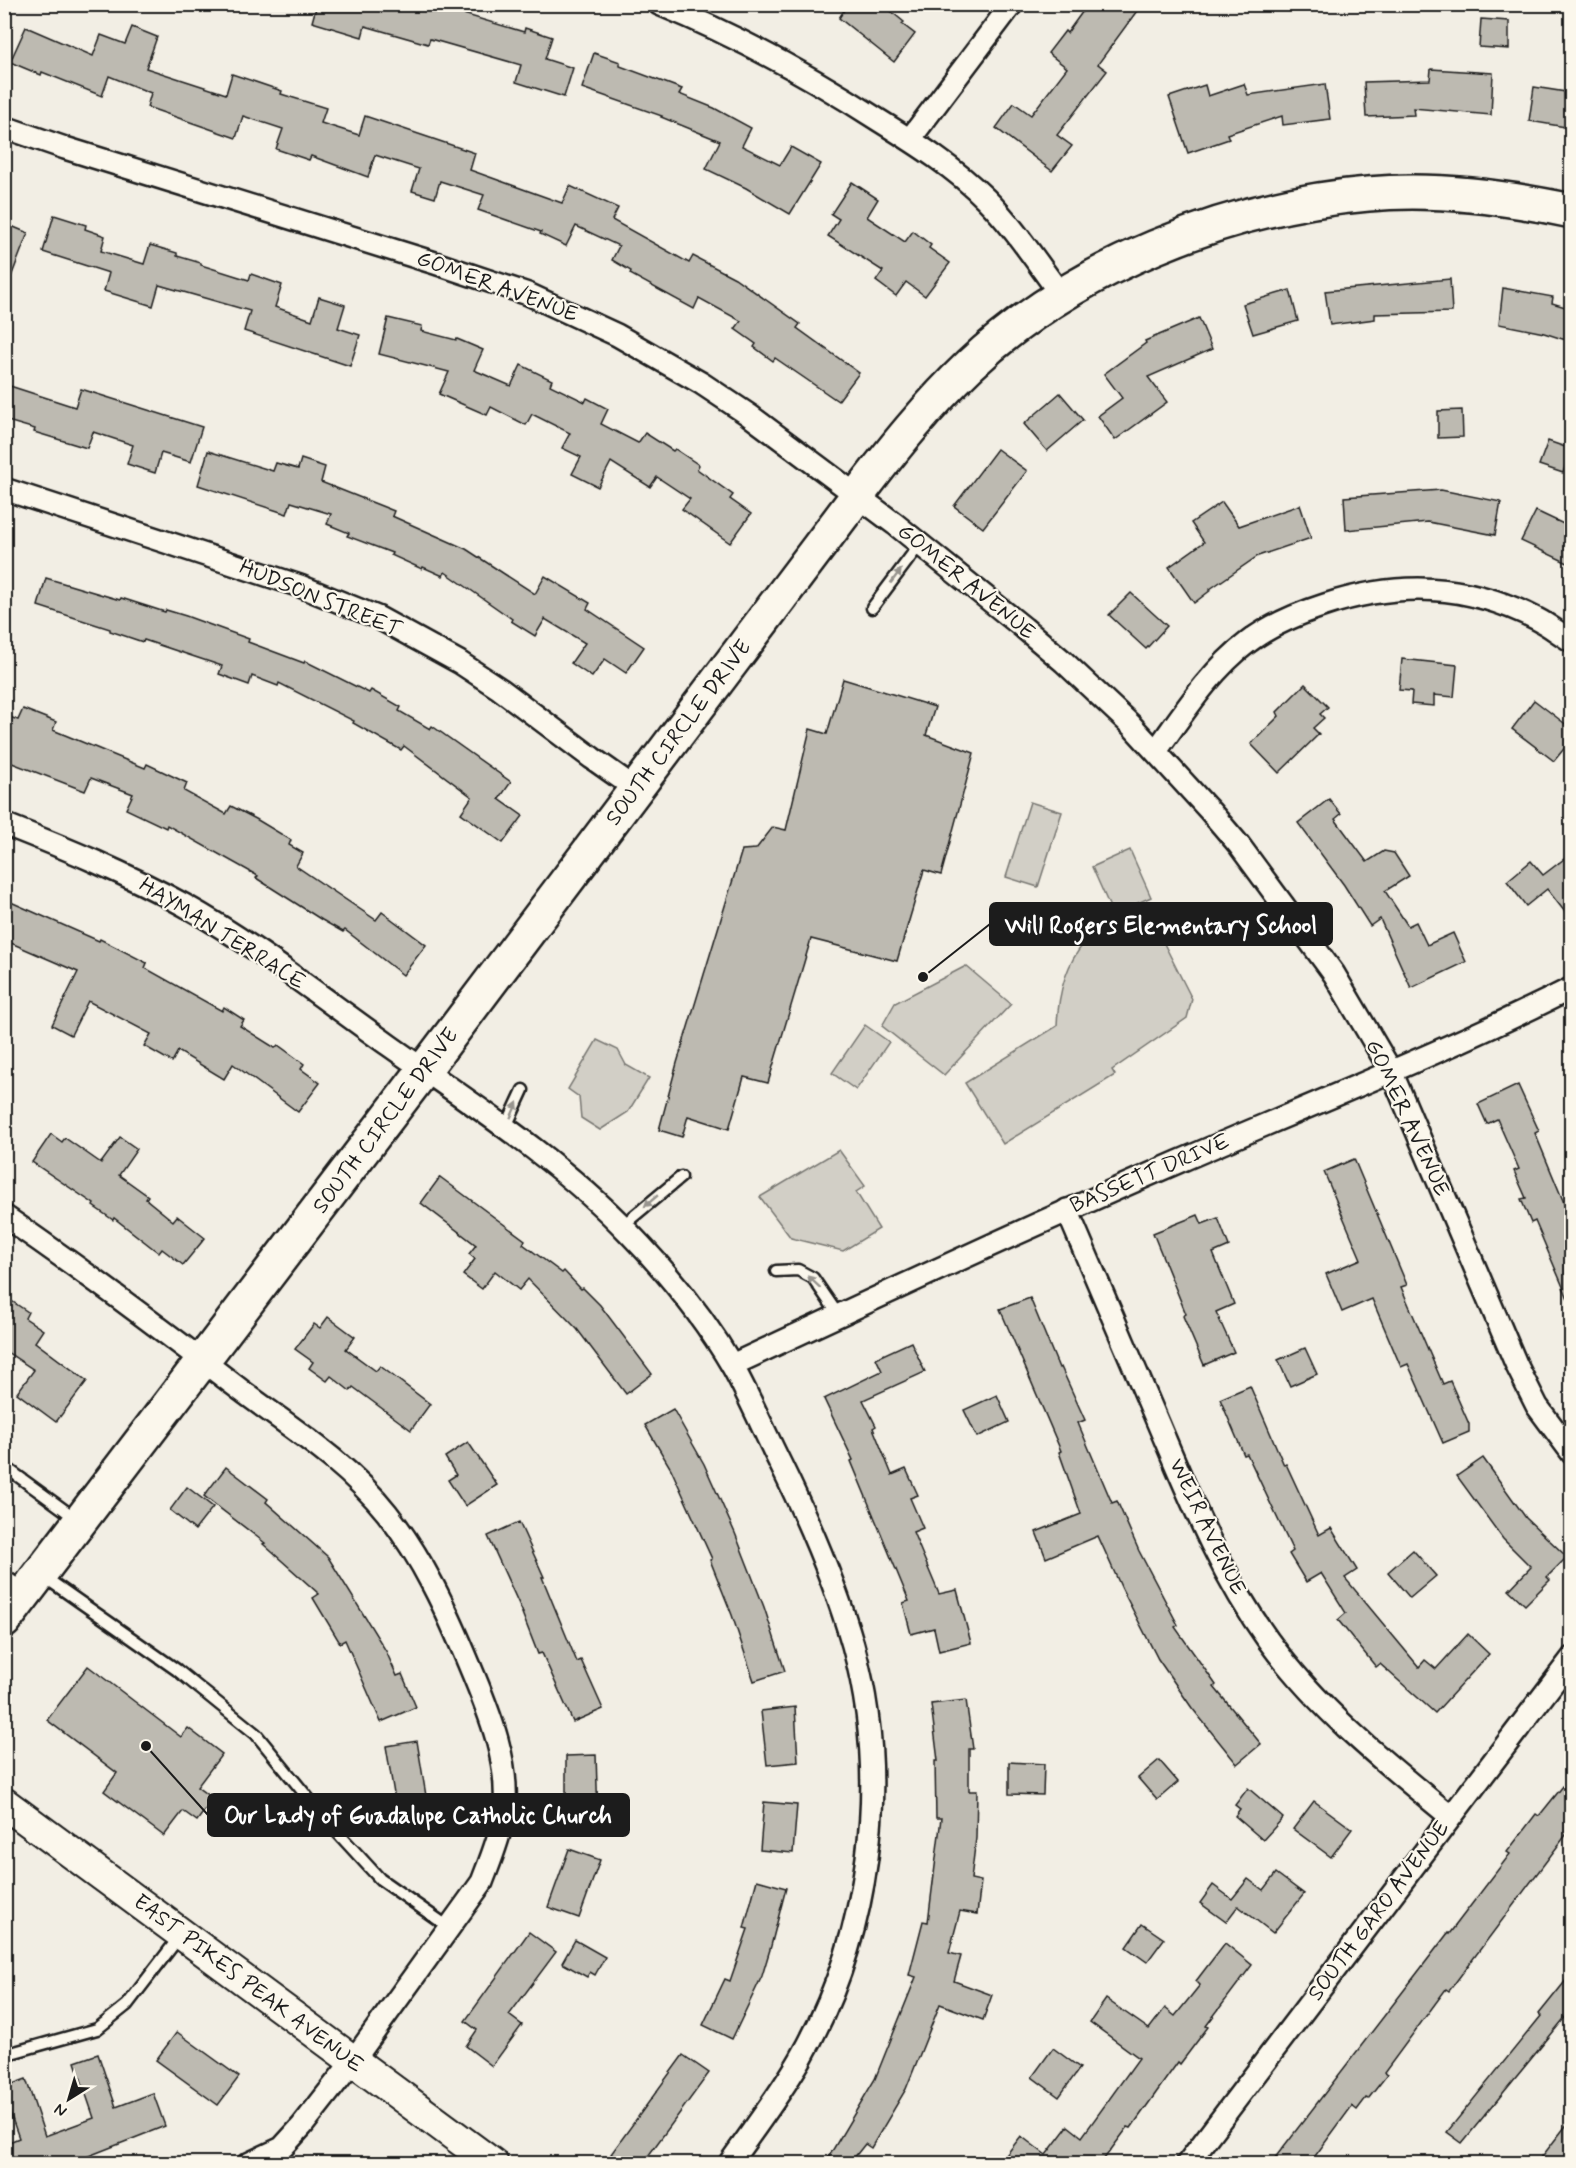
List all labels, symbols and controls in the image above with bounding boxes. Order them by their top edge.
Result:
street label: GOMER AVENUE [412,245,582,329]
street label: GOMER AVENUE [891,518,1041,647]
street label: HUDSON STREET [235,554,406,645]
one-way arrow [890,569,902,585]
street label: SOUTH CIRCLE DRIVE [600,634,758,832]
street label: HAYMAN TERRACE [134,871,310,997]
callout: Will Rogers Elementary School [990,903,1332,945]
text: Will Rogers Elementary School [1004,911,1317,945]
street label: SOUTH CIRCLE DRIVE [307,1022,465,1220]
street label: GOMER AVENUE [1358,1035,1456,1201]
one-way arrow [510,1101,519,1118]
street label: BASSETT DRIVE [1066,1128,1234,1220]
one-way arrow [643,1195,659,1208]
one-way arrow [807,1275,822,1289]
street label: WEIR AVENUE [1162,1454,1252,1600]
callout: Our Lady of Guadalupe Catholic Church [208,1794,629,1836]
text: Our Lady of Guadalupe Catholic Church [224,1801,612,1832]
street label: SOUTH GARO AVENUE [1302,1815,1456,2007]
street label: EAST PIKES PEAK AVENUE [127,1888,369,2080]
north arrow [39,2069,99,2129]
text: N [50,2098,71,2121]

